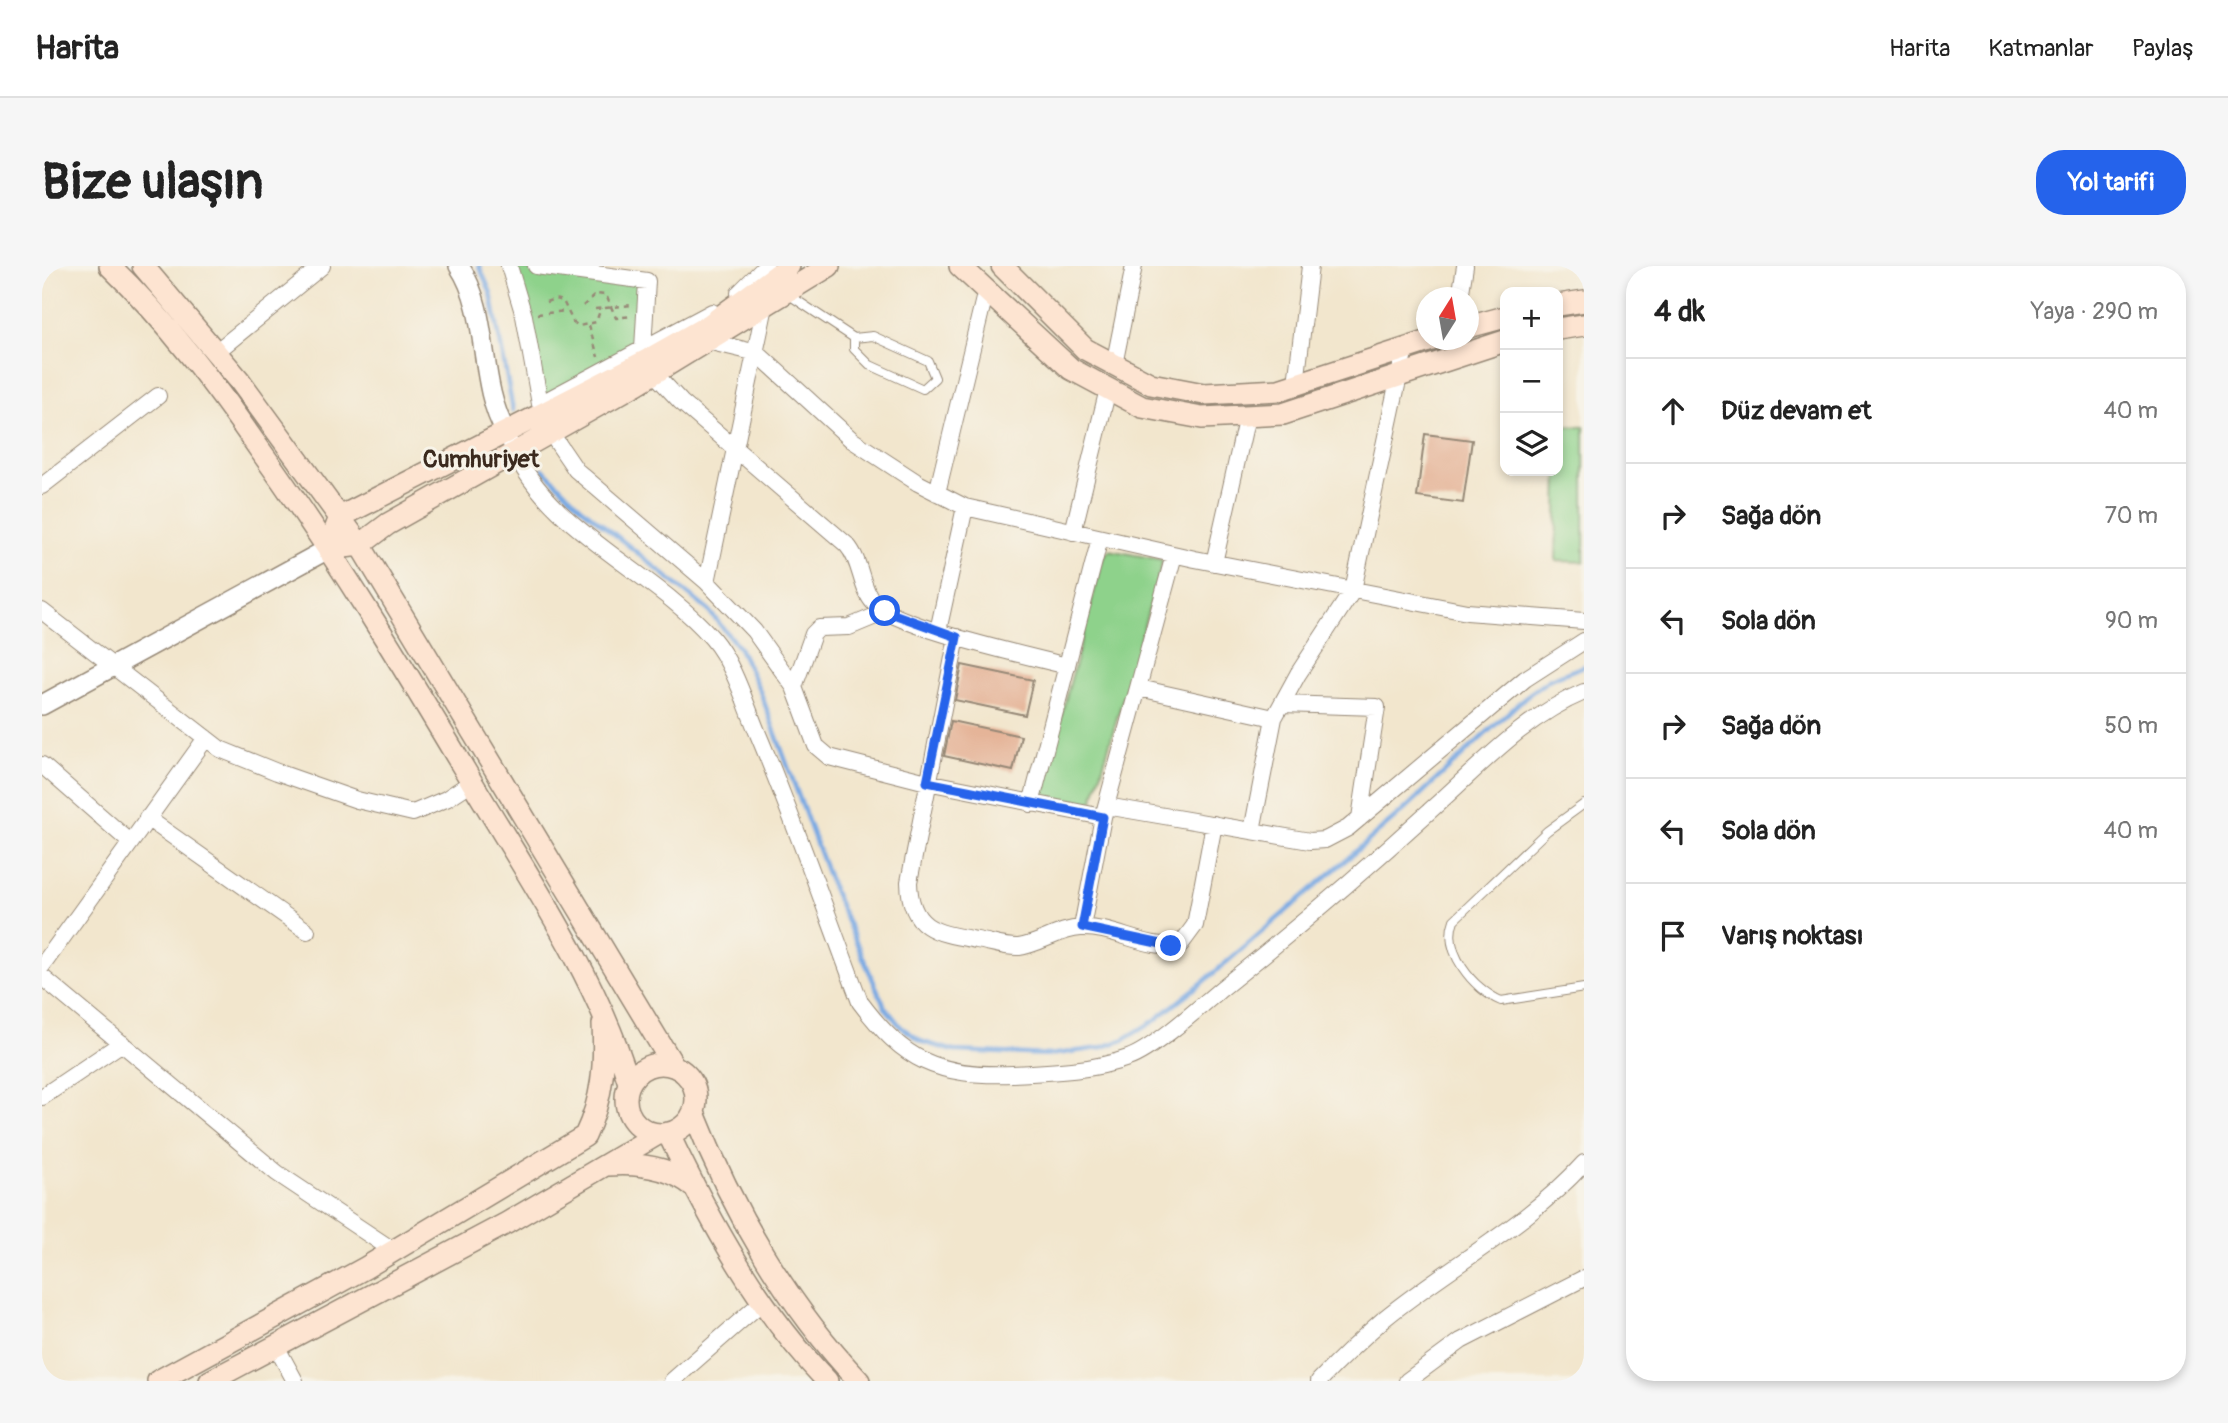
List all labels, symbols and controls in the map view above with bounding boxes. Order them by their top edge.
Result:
text: Harita [35,28,119,69]
text: Harita [1889,34,1950,63]
text: Katmanlar [1988,34,2094,63]
text: Paylaş [2132,34,2193,63]
button: Yol tarifi [2036,150,2186,215]
text: Bize ulaşın [42,152,263,213]
north arrow [1416,287,1479,350]
map controls [1500,287,1563,476]
button: + [1500,287,1563,350]
text: 4 dk [1654,293,1705,330]
text: Yaya · 290 m [2031,297,2158,326]
button: − [1500,350,1563,413]
icon: ahead [1654,392,1692,430]
text: Düz devam et [1721,395,1872,427]
text: 40 m [2104,396,2158,425]
button: layers [1500,413,1563,476]
district label: Cumhuriyet [423,445,541,474]
icon: right [1654,497,1692,535]
text: Sağa dön [1721,500,1821,532]
text: 70 m [2105,501,2158,530]
route start [869,595,900,626]
icon: left [1654,602,1692,640]
text: Sola dön [1721,605,1816,637]
text: 90 m [2105,606,2158,635]
icon: right [1654,707,1692,745]
text: Sağa dön [1721,710,1821,742]
text: 50 m [2104,711,2158,740]
icon: left [1654,812,1692,850]
text: Sola dön [1721,815,1816,847]
text: 40 m [2104,816,2158,845]
icon: arrive [1654,917,1692,955]
text: Varış noktası [1721,920,1863,952]
route end [1155,930,1186,961]

